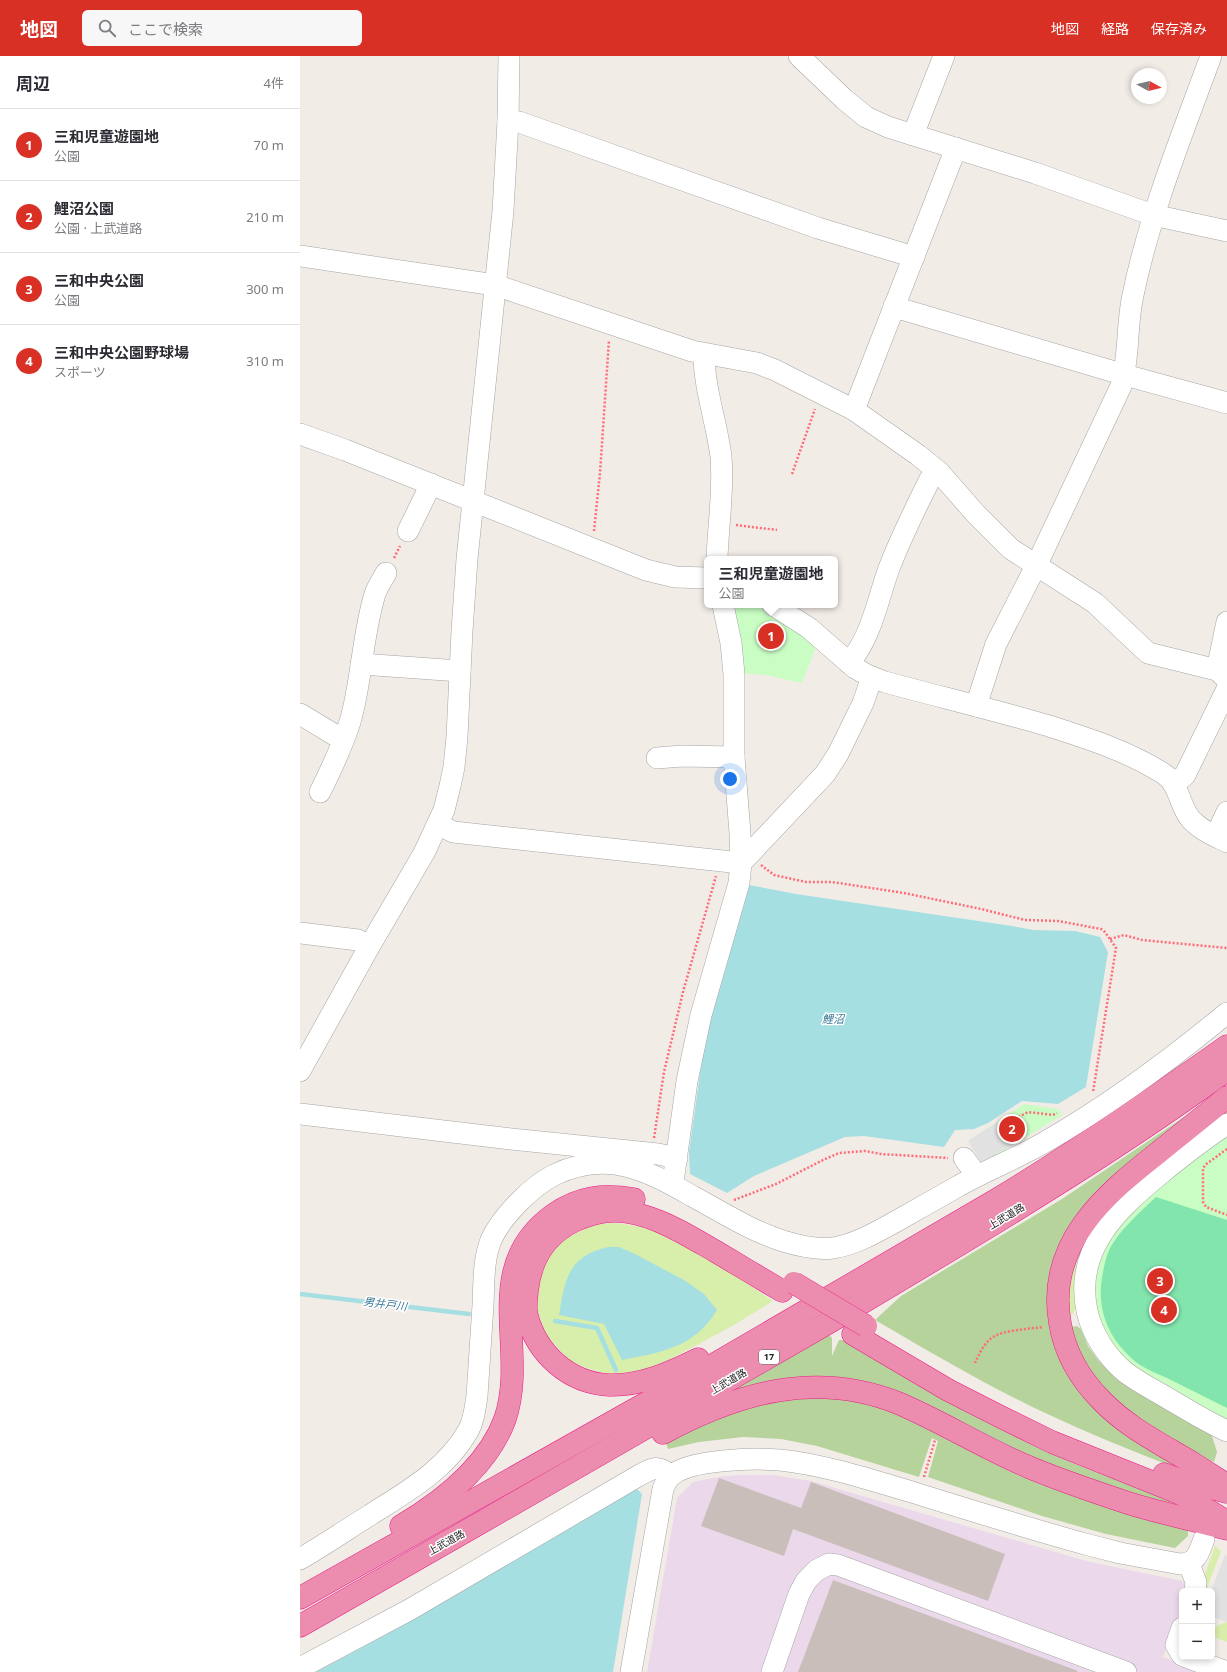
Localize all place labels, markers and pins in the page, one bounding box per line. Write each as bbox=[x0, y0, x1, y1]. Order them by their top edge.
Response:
pin: 1 bbox=[758, 621, 784, 651]
pin: 2 bbox=[999, 1114, 1025, 1144]
pin: 3 bbox=[1147, 1266, 1173, 1296]
pin: 4 bbox=[1151, 1295, 1177, 1325]

